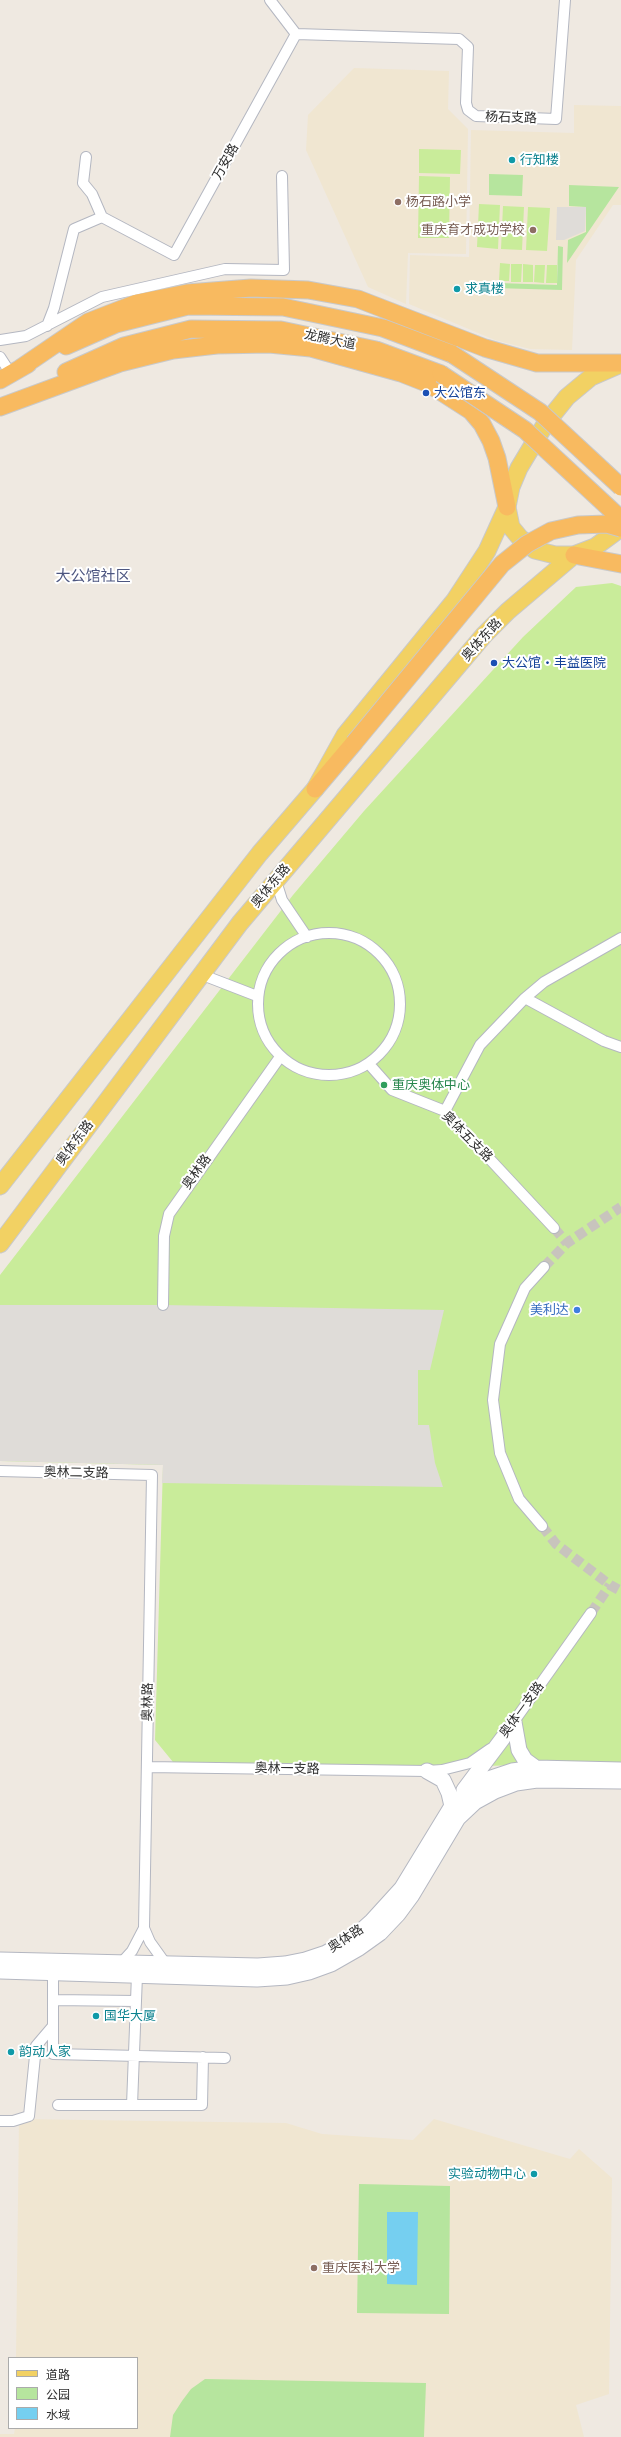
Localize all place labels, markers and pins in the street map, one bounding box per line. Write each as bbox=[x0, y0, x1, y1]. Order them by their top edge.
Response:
place label: 行知楼 bbox=[520, 152, 559, 168]
marker: 行知楼 bbox=[507, 155, 517, 165]
place label: 杨石路小学 bbox=[406, 194, 471, 210]
marker: 杨石路小学 bbox=[393, 197, 403, 207]
place label: 重庆育才成功学校 bbox=[421, 222, 525, 238]
marker: 重庆育才成功学校 bbox=[528, 225, 538, 235]
place label: 求真楼 bbox=[465, 281, 504, 297]
marker: 求真楼 bbox=[452, 284, 462, 294]
place label: 大公馆东 bbox=[434, 385, 486, 401]
marker: 大公馆东 bbox=[421, 388, 431, 398]
place label: 大公馆‧丰益医院 bbox=[502, 655, 606, 671]
marker: 大公馆‧丰益医院 bbox=[489, 658, 499, 668]
place label: 重庆奥体中心 bbox=[392, 1077, 470, 1093]
marker: 重庆奥体中心 bbox=[379, 1080, 389, 1090]
place label: 美利达 bbox=[530, 1302, 569, 1318]
marker: 美利达 bbox=[572, 1305, 582, 1315]
place label: 国华大厦 bbox=[104, 2008, 156, 2024]
marker: 国华大厦 bbox=[91, 2011, 101, 2021]
place label: 韵动人家 bbox=[19, 2044, 71, 2060]
marker: 韵动人家 bbox=[6, 2047, 16, 2057]
place label: 实验动物中心 bbox=[448, 2166, 526, 2182]
marker: 实验动物中心 bbox=[529, 2169, 539, 2179]
place label: 重庆医科大学 bbox=[322, 2260, 400, 2276]
marker: 重庆医科大学 bbox=[309, 2263, 319, 2273]

